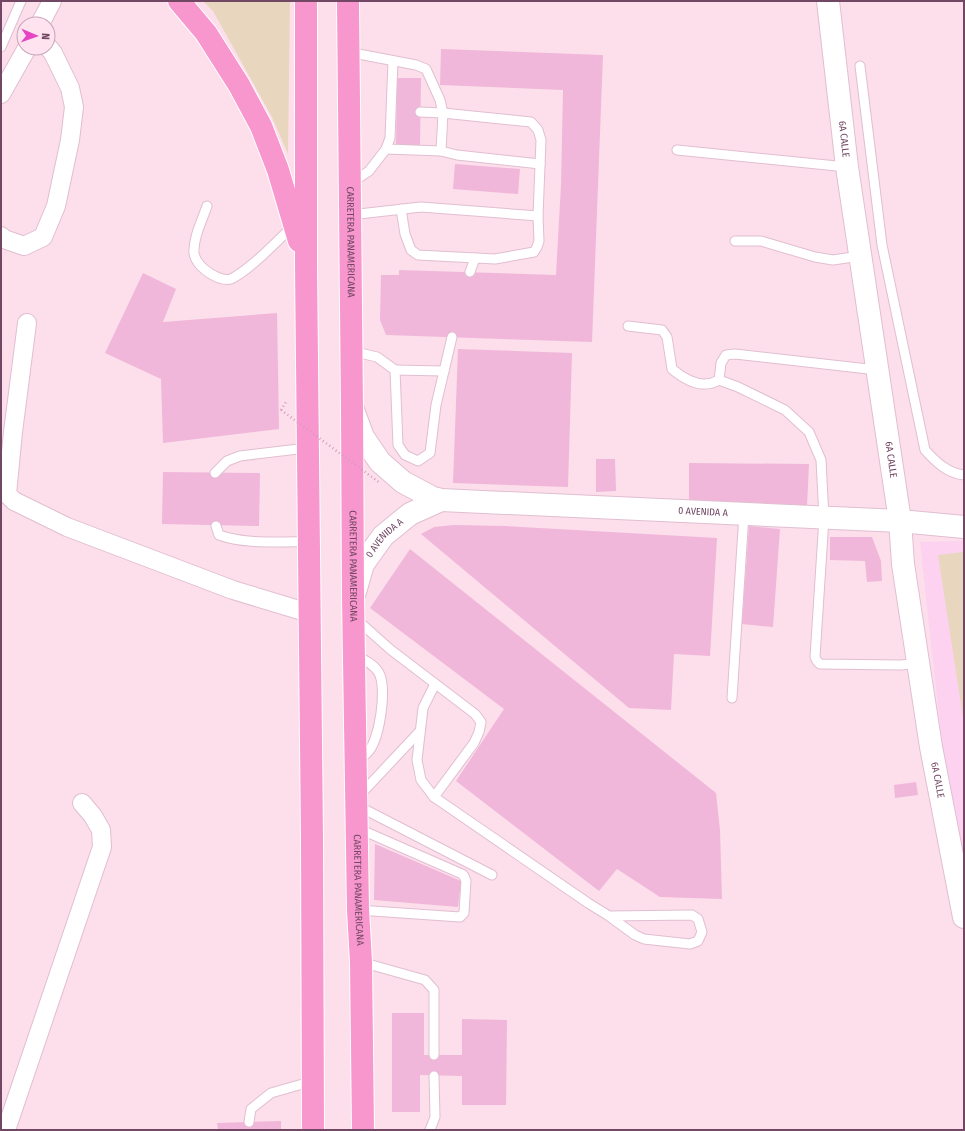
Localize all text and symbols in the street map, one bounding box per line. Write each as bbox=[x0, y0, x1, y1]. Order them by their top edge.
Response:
north arrow bbox=[16, 16, 56, 56]
text: N bbox=[39, 33, 52, 40]
street label: 6A CALLE bbox=[836, 120, 852, 158]
street label: CARRETERA PANAMERICANA bbox=[344, 186, 357, 298]
street label: 6A CALLE bbox=[882, 441, 899, 479]
street label: 0 AVENIDA A bbox=[678, 505, 729, 519]
street label: CARRETERA PANAMERICANA bbox=[347, 510, 359, 622]
street label: 0 AVENIDA A bbox=[363, 515, 406, 560]
street label: 6A CALLE bbox=[928, 761, 947, 799]
street label: CARRETERA PANAMERICANA bbox=[351, 834, 366, 947]

